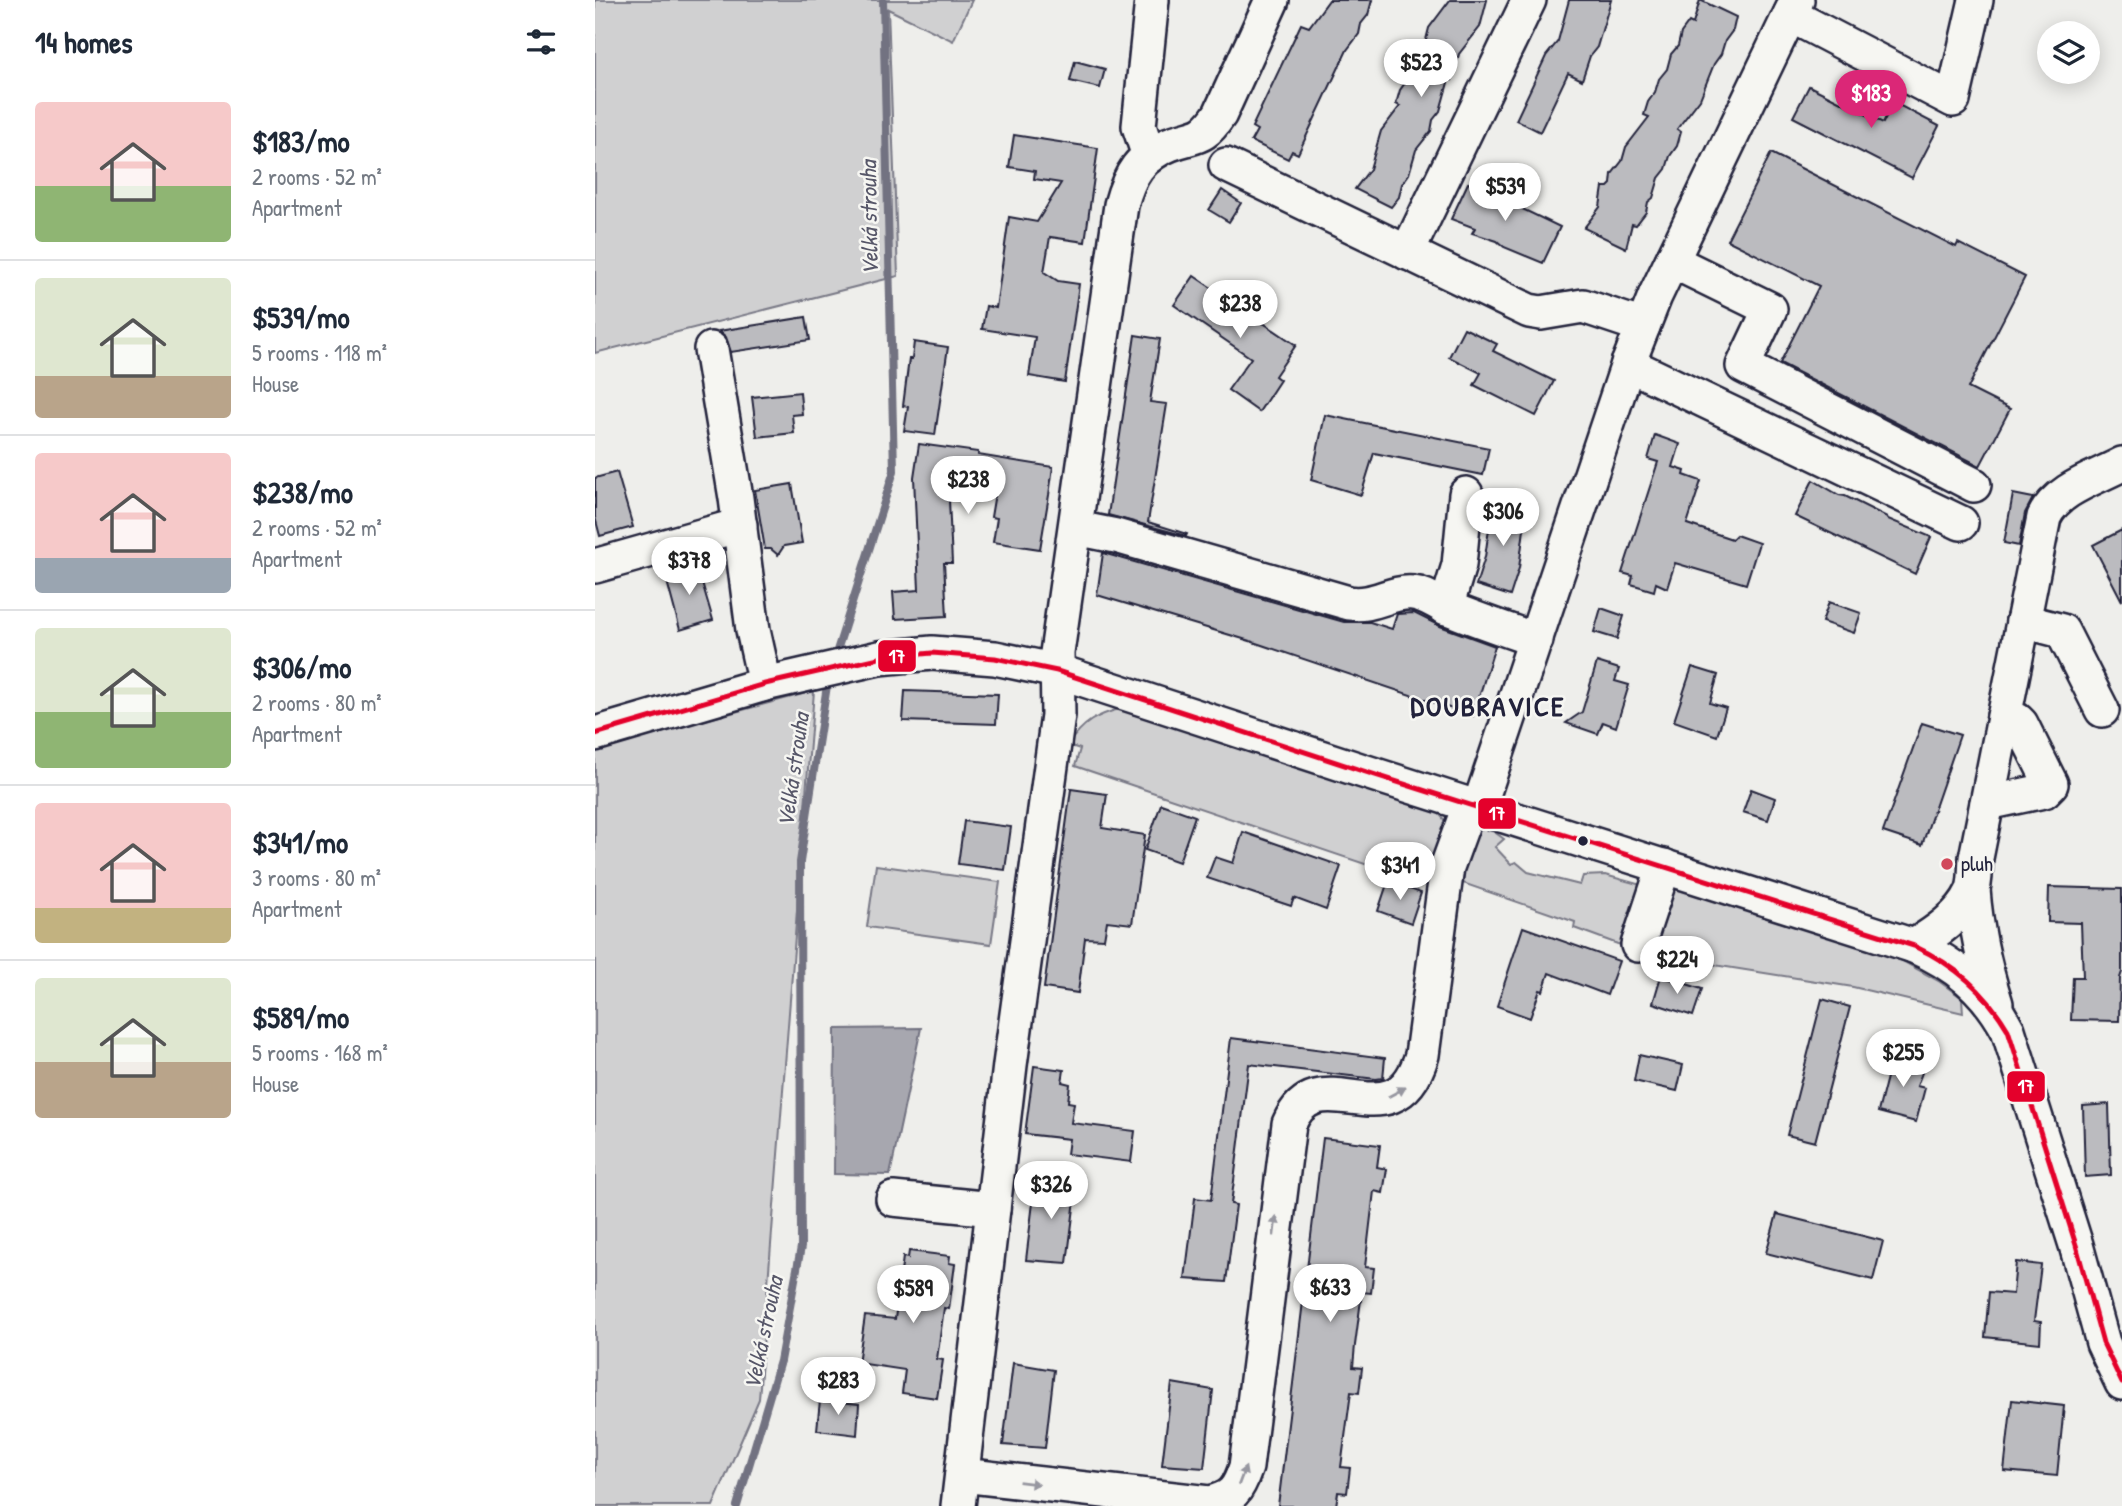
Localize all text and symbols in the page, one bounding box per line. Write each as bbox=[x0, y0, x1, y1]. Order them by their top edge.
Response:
map controls bbox=[2037, 21, 2100, 84]
button: layers bbox=[2037, 21, 2100, 84]
text: 14 homes bbox=[35, 22, 133, 62]
icon: filters bbox=[522, 23, 560, 61]
pin: $523 bbox=[1380, 40, 1462, 99]
text: $523 bbox=[1400, 46, 1442, 77]
pin: $183 bbox=[1830, 71, 1912, 130]
text: $183 bbox=[1851, 77, 1891, 108]
text: $183/mo bbox=[252, 121, 350, 161]
icon: home bbox=[91, 130, 175, 214]
water label: Velká strouha bbox=[852, 158, 885, 276]
text: 2 rooms · 52 m² bbox=[252, 161, 382, 192]
pin: $539 bbox=[1464, 164, 1546, 223]
text: $539 bbox=[1485, 170, 1525, 201]
text: Apartment bbox=[252, 192, 342, 223]
pin: $238 bbox=[1199, 280, 1281, 340]
text: $238 bbox=[1219, 287, 1261, 318]
text: $539/mo bbox=[252, 297, 350, 337]
icon: home bbox=[91, 306, 175, 390]
text: 5 rooms · 118 m² bbox=[252, 337, 387, 368]
text: House bbox=[252, 368, 299, 399]
pin: $238 bbox=[927, 456, 1009, 516]
text: $238 bbox=[947, 463, 989, 494]
text: $238/mo bbox=[252, 472, 353, 512]
icon: home bbox=[91, 481, 175, 565]
pin: $306 bbox=[1462, 489, 1544, 548]
text: $306 bbox=[1482, 495, 1524, 526]
text: 2 rooms · 52 m² bbox=[252, 512, 382, 543]
pin: $378 bbox=[648, 538, 730, 597]
text: Apartment bbox=[252, 543, 342, 574]
text: $378 bbox=[667, 544, 711, 575]
line badge: 17 bbox=[877, 639, 917, 673]
text: 17 bbox=[889, 643, 905, 669]
text: $306/mo bbox=[252, 647, 351, 687]
icon: home bbox=[91, 656, 175, 740]
text: 2 rooms · 80 m² bbox=[252, 687, 382, 718]
district label: DOUBRAVICE bbox=[1411, 687, 1565, 725]
water label: Velká strouha bbox=[769, 709, 816, 829]
text: Apartment bbox=[252, 718, 342, 749]
line badge: 17 bbox=[1477, 797, 1517, 830]
text: 17 bbox=[1489, 800, 1505, 826]
text: $341/mo bbox=[252, 822, 348, 862]
icon: home bbox=[91, 831, 175, 915]
unlabelled marker bbox=[1576, 834, 1590, 848]
pin: $341 bbox=[1359, 842, 1441, 902]
text: $341 bbox=[1381, 849, 1419, 880]
place label: pluh bbox=[1961, 849, 1993, 878]
marker: pluh bbox=[1939, 856, 1955, 872]
text: 3 rooms · 80 m² bbox=[252, 862, 381, 893]
text: Apartment bbox=[252, 893, 342, 924]
pin: $224 bbox=[1636, 936, 1718, 996]
text: $224 bbox=[1656, 943, 1698, 974]
text: $589/mo bbox=[252, 997, 349, 1037]
icon: home bbox=[91, 1006, 175, 1090]
pin: $255 bbox=[1862, 1030, 1944, 1089]
text: $255 bbox=[1882, 1036, 1924, 1067]
text: 5 rooms · 168 m² bbox=[252, 1037, 388, 1068]
text: House bbox=[252, 1068, 299, 1099]
line badge: 17 bbox=[2006, 1070, 2046, 1103]
text: 17 bbox=[2018, 1073, 2034, 1099]
one-way arrow bbox=[1388, 1086, 1407, 1098]
pin: $326 bbox=[1010, 1162, 1092, 1221]
text: $326 bbox=[1030, 1168, 1072, 1199]
one-way arrow bbox=[1270, 1215, 1281, 1237]
pin: $633 bbox=[1289, 1264, 1371, 1324]
pin: $589 bbox=[872, 1266, 954, 1325]
text: $633 bbox=[1309, 1271, 1351, 1302]
water label: Velká strouha bbox=[735, 1272, 790, 1392]
text: $589 bbox=[893, 1272, 933, 1303]
pin: $283 bbox=[797, 1358, 879, 1417]
text: $283 bbox=[817, 1364, 859, 1395]
one-way arrow bbox=[1237, 1465, 1248, 1486]
one-way arrow bbox=[1019, 1478, 1041, 1489]

